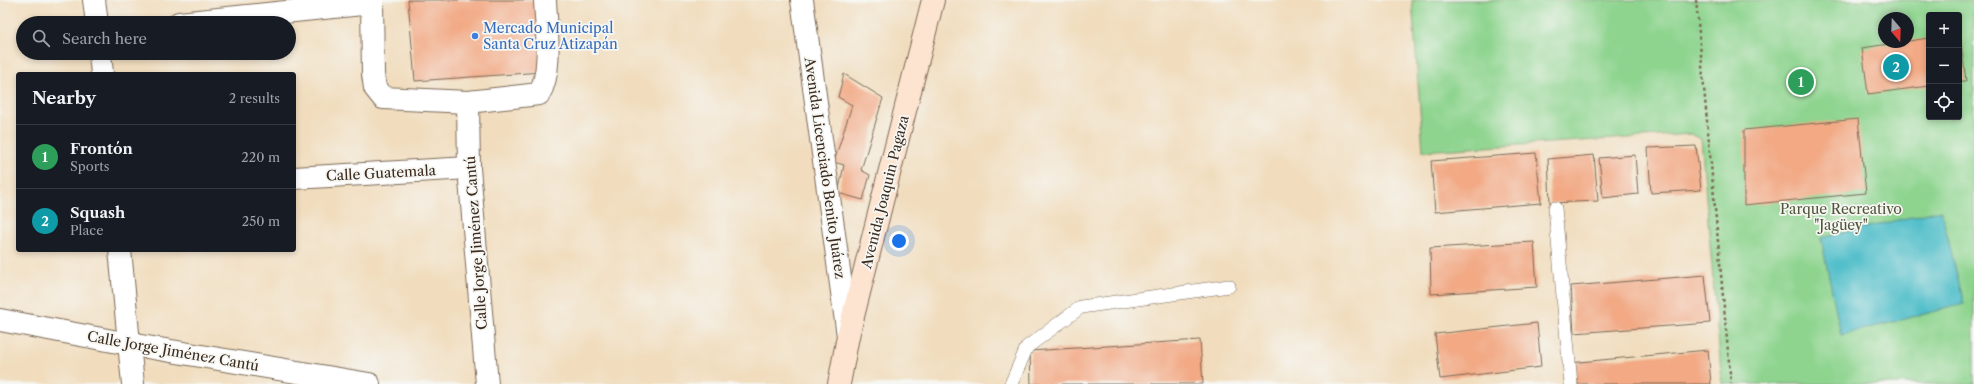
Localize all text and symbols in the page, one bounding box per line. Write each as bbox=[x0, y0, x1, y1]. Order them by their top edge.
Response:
north arrow bbox=[1878, 12, 1914, 48]
map controls bbox=[1926, 12, 1962, 120]
button: + bbox=[1926, 12, 1962, 48]
search box bbox=[16, 16, 296, 60]
place label: Mercado Municipal Santa Cruz Atizapán bbox=[483, 19, 618, 53]
icon: search bbox=[30, 27, 52, 49]
text: Search here bbox=[62, 29, 147, 48]
marker: Mercado Municipal Santa Cruz Atizapán bbox=[470, 31, 480, 41]
button: − bbox=[1926, 48, 1962, 84]
pin: 2 bbox=[1883, 52, 1909, 82]
street label: Avenida Licenciado Benito Juárez bbox=[800, 55, 849, 280]
pin: 1 bbox=[1788, 67, 1814, 97]
button: locate bbox=[1926, 84, 1962, 120]
text: Nearby bbox=[32, 88, 96, 108]
text: 2 results bbox=[229, 90, 280, 106]
street label: Avenida Joaquin Pagaza bbox=[857, 113, 913, 271]
text: Frontón bbox=[70, 139, 133, 158]
text: 1 bbox=[42, 149, 48, 165]
text: 220 m bbox=[241, 149, 280, 165]
street label: Calle Jorge Jiménez Cantú bbox=[461, 155, 491, 330]
text: Sports bbox=[70, 158, 109, 174]
street label: Calle Guatemala bbox=[326, 161, 437, 185]
park label: Parque Recreativo "Jagüey" bbox=[1780, 200, 1902, 234]
text: Squash bbox=[70, 203, 125, 222]
text: 2 bbox=[41, 213, 49, 229]
text: 250 m bbox=[242, 213, 280, 229]
text: Place bbox=[70, 222, 103, 238]
your location bbox=[889, 231, 909, 251]
street label: Calle Jorge Jiménez Cantú bbox=[86, 327, 261, 375]

